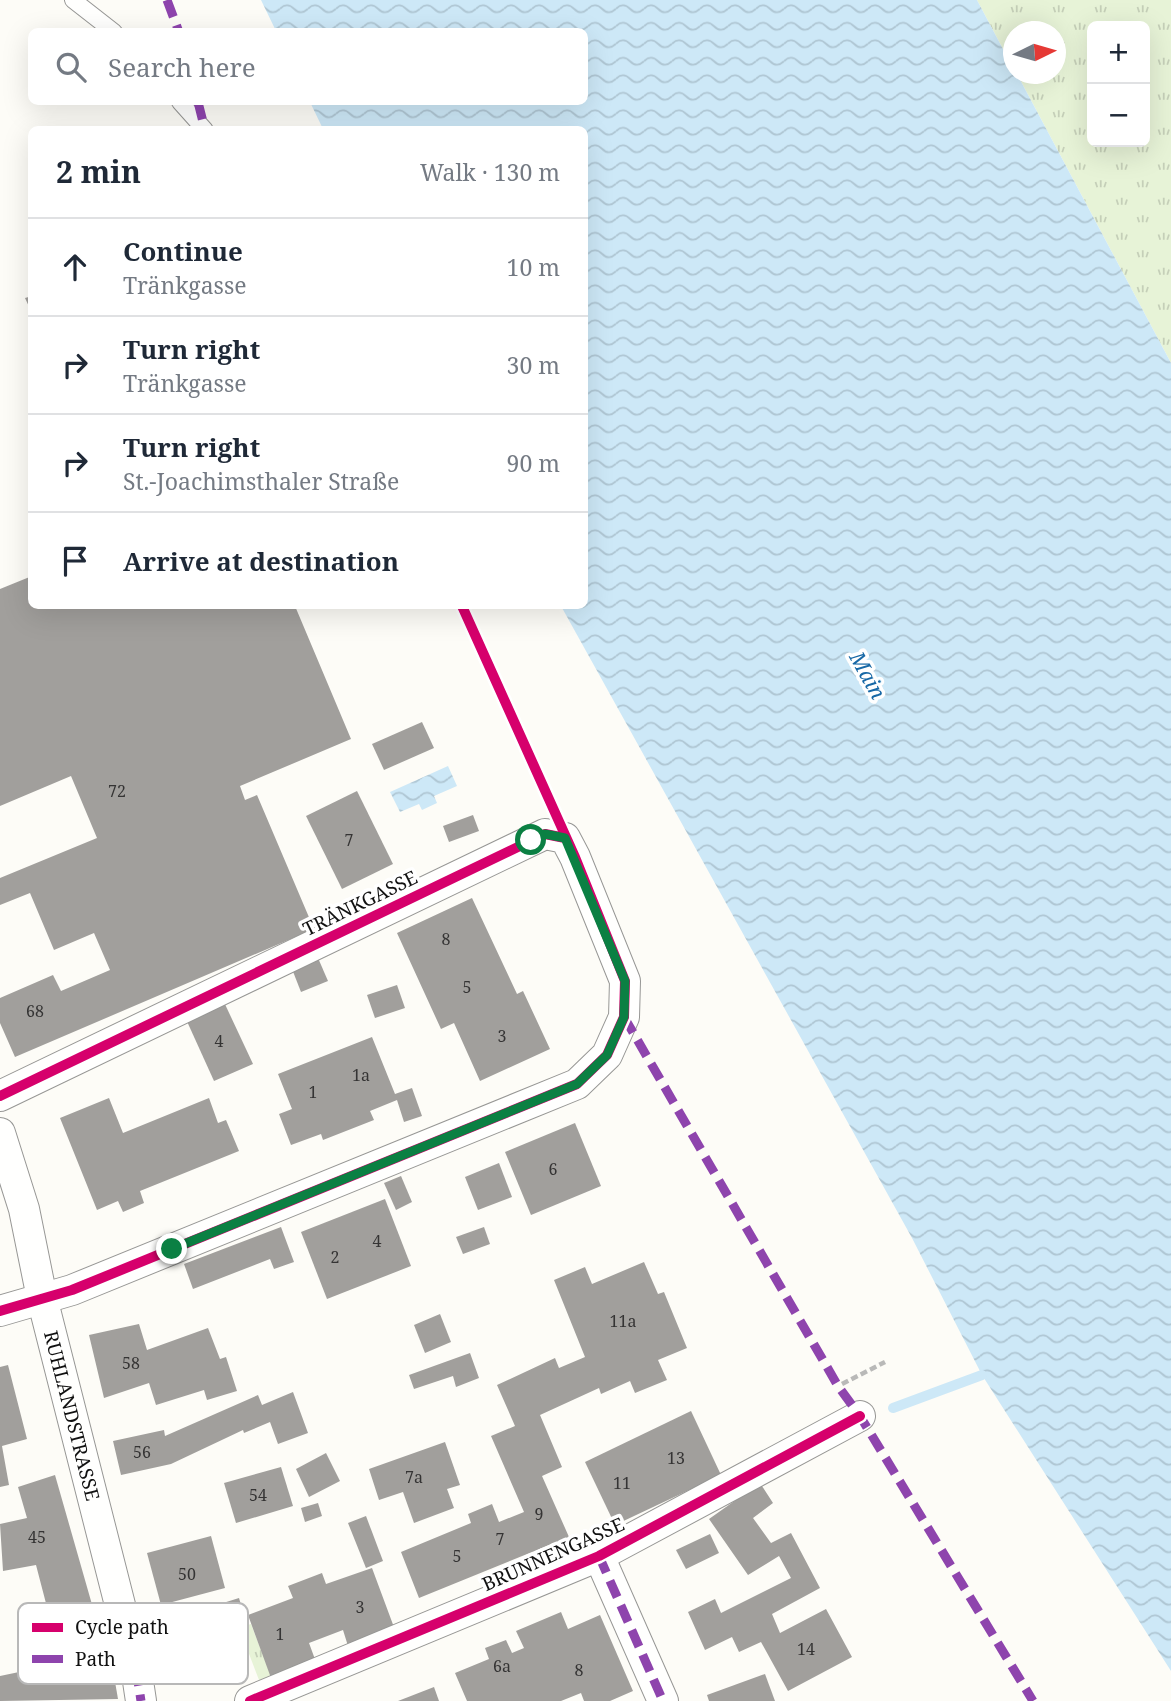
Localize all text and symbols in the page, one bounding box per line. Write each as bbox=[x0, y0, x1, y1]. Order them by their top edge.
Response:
north arrow bbox=[1003, 21, 1066, 84]
map controls bbox=[1087, 21, 1150, 147]
button: + bbox=[1087, 21, 1150, 84]
search box bbox=[28, 28, 588, 105]
icon: search bbox=[52, 48, 90, 86]
text: Search here bbox=[108, 49, 256, 85]
button: − bbox=[1087, 84, 1150, 147]
text: 2 min bbox=[56, 151, 141, 192]
text: Walk · 130 m bbox=[420, 156, 560, 188]
text: Continue bbox=[123, 233, 243, 269]
icon: ahead bbox=[56, 248, 94, 286]
text: 10 m bbox=[507, 251, 560, 283]
text: Tränkgasse bbox=[123, 269, 247, 301]
text: Turn right bbox=[123, 331, 260, 367]
icon: right bbox=[56, 346, 94, 384]
text: 30 m bbox=[507, 349, 560, 381]
text: Tränkgasse bbox=[123, 367, 247, 399]
text: Turn right bbox=[123, 429, 260, 465]
icon: right bbox=[56, 444, 94, 482]
text: 90 m bbox=[507, 447, 560, 479]
text: St.-Joachimsthaler Straße bbox=[123, 465, 399, 497]
icon: arrive bbox=[56, 542, 94, 580]
text: Arrive at destination bbox=[123, 543, 399, 579]
water label: Main bbox=[843, 645, 893, 704]
house number: 72 bbox=[108, 780, 126, 802]
route start bbox=[515, 824, 546, 855]
house number: 7 bbox=[345, 829, 354, 851]
street label: TRÄNKGASSE bbox=[298, 864, 422, 942]
house number: 8 bbox=[442, 928, 451, 950]
house number: 5 bbox=[463, 976, 471, 998]
house number: 68 bbox=[26, 1000, 44, 1022]
house number: 3 bbox=[498, 1025, 507, 1047]
house number: 4 bbox=[215, 1030, 224, 1052]
house number: 1a bbox=[352, 1064, 370, 1086]
house number: 1 bbox=[309, 1081, 317, 1103]
house number: 6 bbox=[549, 1158, 558, 1180]
house number: 4 bbox=[373, 1230, 382, 1252]
route end bbox=[156, 1233, 187, 1264]
house number: 2 bbox=[331, 1246, 339, 1268]
house number: 11a bbox=[610, 1310, 636, 1332]
street label: RUHLANDSTRASSE bbox=[38, 1328, 106, 1504]
house number: 58 bbox=[122, 1352, 140, 1374]
house number: 56 bbox=[133, 1441, 151, 1463]
house number: 13 bbox=[667, 1447, 685, 1469]
house number: 7a bbox=[405, 1466, 423, 1488]
house number: 11 bbox=[613, 1472, 631, 1494]
house number: 54 bbox=[249, 1484, 267, 1506]
house number: 9 bbox=[535, 1503, 543, 1525]
street label: BRUNNENGASSE bbox=[478, 1511, 628, 1597]
house number: 45 bbox=[28, 1526, 46, 1548]
house number: 7 bbox=[496, 1528, 505, 1550]
house number: 5 bbox=[453, 1545, 461, 1567]
house number: 50 bbox=[178, 1563, 196, 1585]
house number: 3 bbox=[356, 1596, 365, 1618]
legend bbox=[18, 1603, 248, 1684]
text: Cycle path bbox=[75, 1614, 169, 1640]
house number: 1 bbox=[276, 1623, 284, 1645]
house number: 14 bbox=[797, 1638, 815, 1660]
text: Path bbox=[75, 1646, 116, 1672]
house number: 6a bbox=[493, 1655, 511, 1677]
house number: 8 bbox=[575, 1659, 584, 1681]

